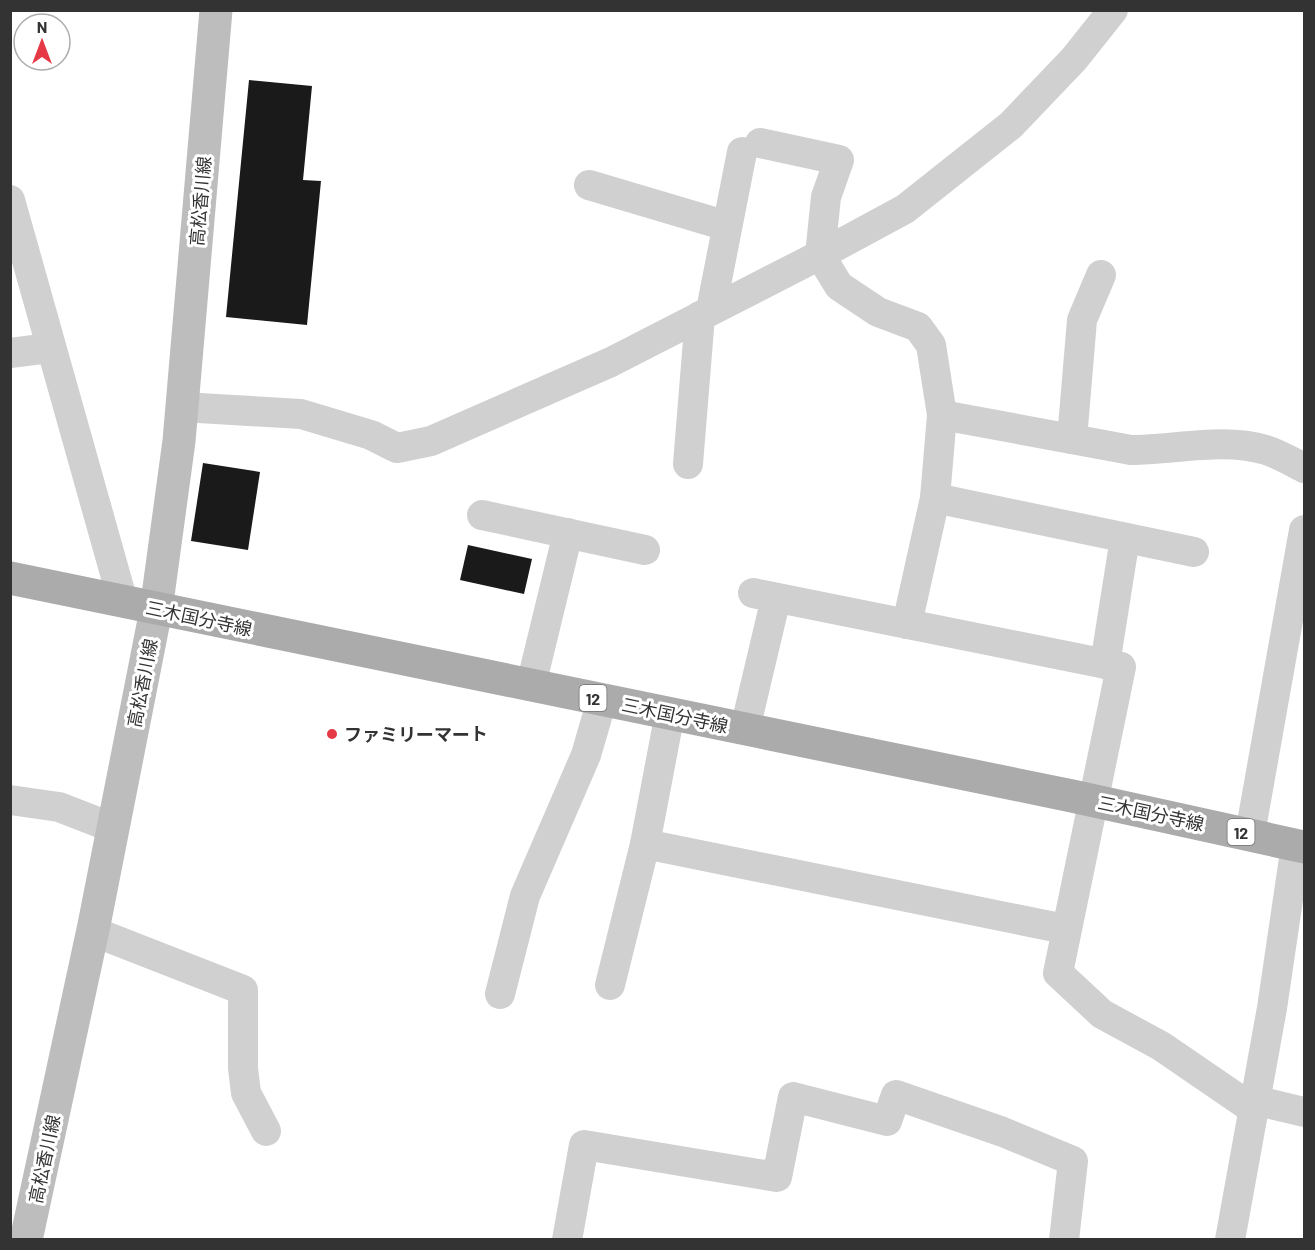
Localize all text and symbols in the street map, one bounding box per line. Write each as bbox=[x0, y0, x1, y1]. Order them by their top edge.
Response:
north arrow bbox=[12, 12, 72, 72]
text: N bbox=[37, 17, 47, 36]
street label: 高松香川線 bbox=[185, 155, 215, 247]
street label: 三木国分寺線 bbox=[144, 596, 254, 640]
street label: 高松香川線 bbox=[123, 637, 161, 729]
road number: 12 bbox=[580, 685, 606, 711]
street label: 三木国分寺線 bbox=[620, 693, 730, 737]
place label: ファミリーマート bbox=[344, 723, 488, 745]
marker: ファミリーマート bbox=[325, 727, 339, 741]
street label: 三木国分寺線 bbox=[1096, 791, 1206, 835]
road number: 12 bbox=[1228, 819, 1254, 845]
street label: 高松香川線 bbox=[24, 1113, 64, 1205]

